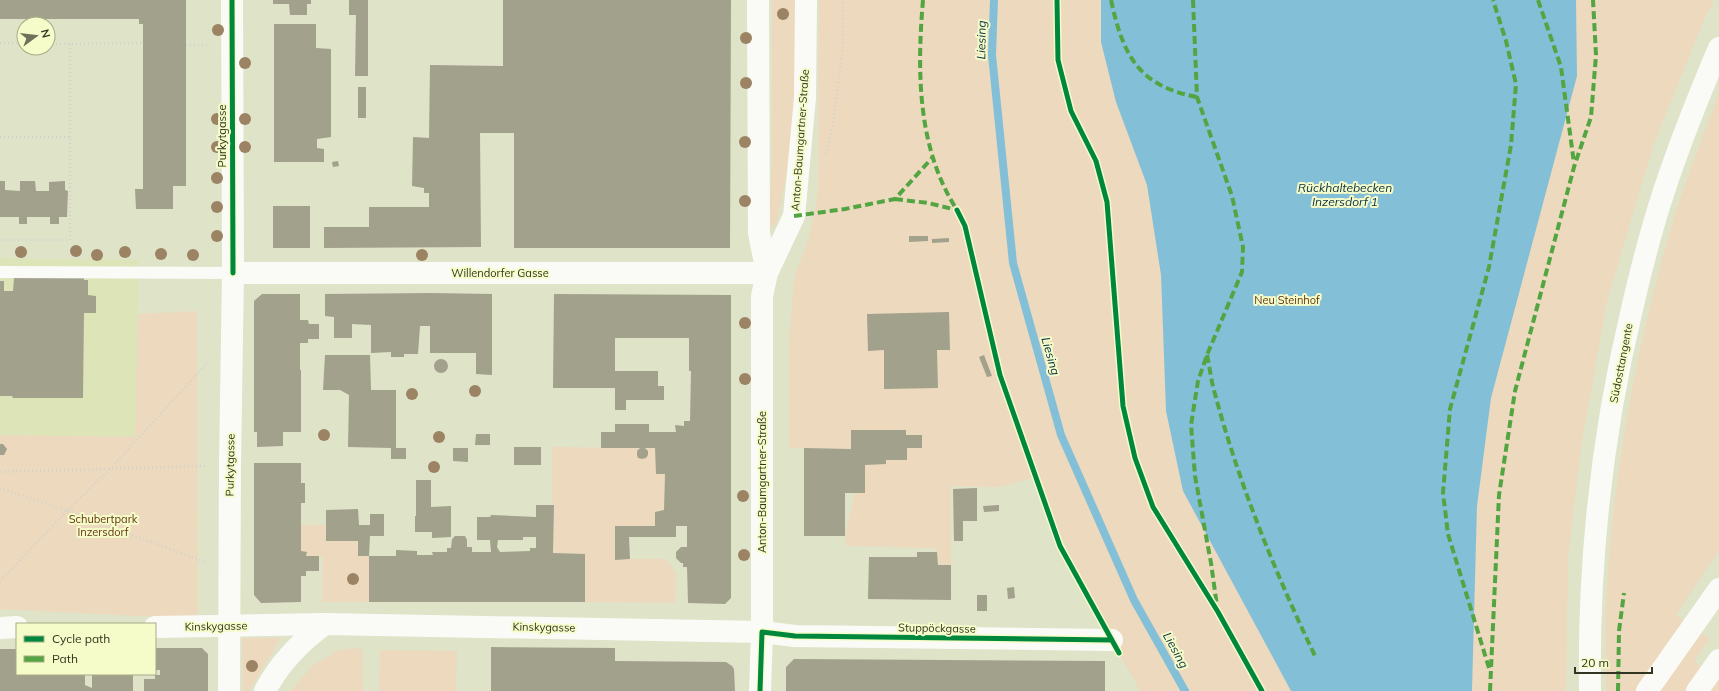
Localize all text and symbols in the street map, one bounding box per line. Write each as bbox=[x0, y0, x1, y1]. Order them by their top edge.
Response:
north arrow bbox=[16, 16, 56, 56]
water label: Liesing bbox=[973, 20, 989, 60]
text: N bbox=[38, 28, 53, 39]
street label: Anton-Baumgartner-Straße bbox=[788, 69, 812, 211]
street label: Purkytgasse bbox=[215, 105, 229, 167]
water label: Rückhaltebecken Inzersdorf 1 bbox=[1298, 180, 1392, 209]
street label: Willendorfer Gasse bbox=[451, 266, 549, 280]
park label: Neu Steinhof bbox=[1254, 293, 1320, 307]
street label: Südosttangente bbox=[1606, 322, 1636, 404]
water label: Liesing bbox=[1038, 335, 1064, 377]
street label: Anton-Baumgartner-Straße bbox=[755, 411, 769, 553]
street label: Purkytgasse bbox=[222, 433, 238, 497]
park label: Schubertpark Inzersdorf bbox=[69, 512, 138, 539]
street label: Kinskygasse bbox=[184, 618, 248, 634]
street label: Kinskygasse bbox=[512, 619, 576, 635]
street label: Stuppöckgasse bbox=[898, 620, 976, 636]
legend bbox=[16, 623, 156, 675]
water label: Liesing bbox=[1160, 629, 1192, 671]
text: Cycle path bbox=[52, 631, 110, 646]
scale bar bbox=[1575, 649, 1652, 675]
text: Path bbox=[52, 651, 78, 666]
text: 20 m bbox=[1581, 655, 1609, 670]

